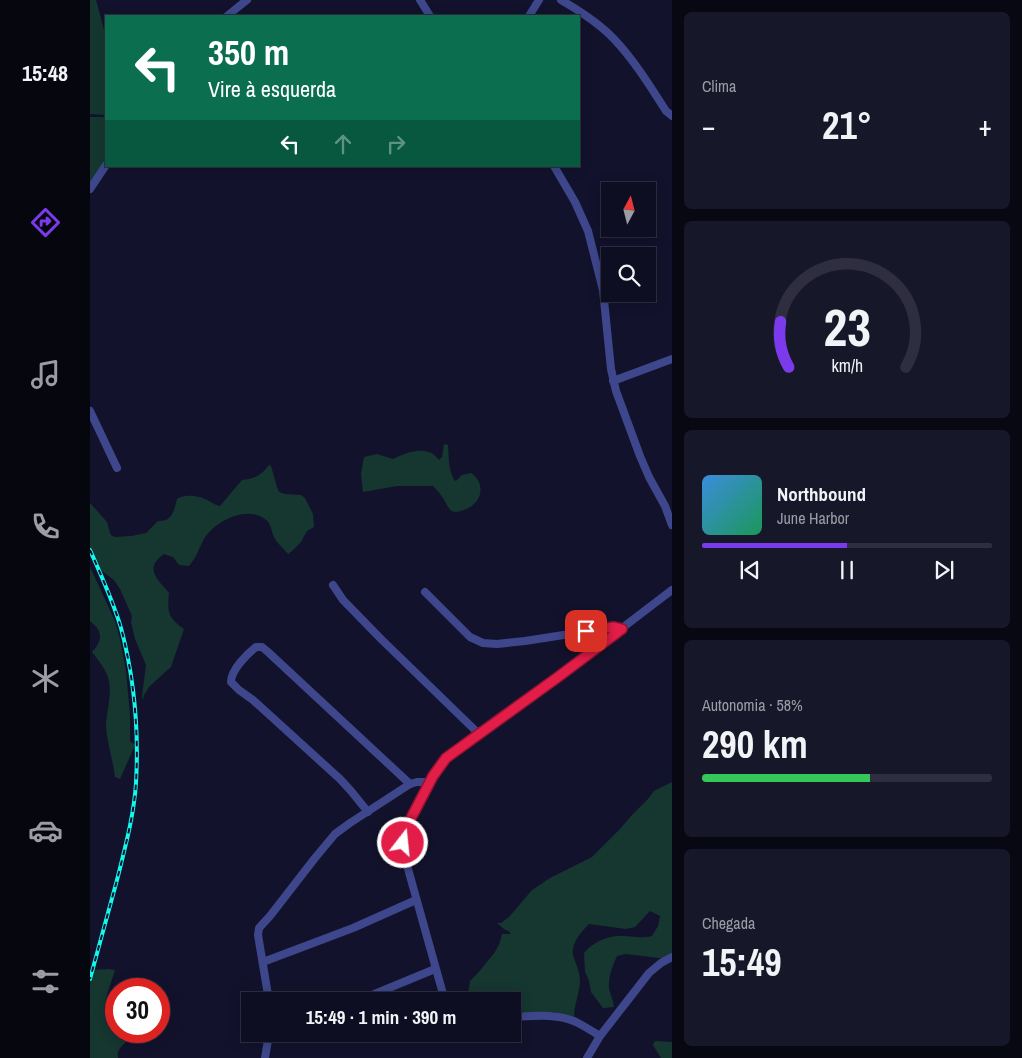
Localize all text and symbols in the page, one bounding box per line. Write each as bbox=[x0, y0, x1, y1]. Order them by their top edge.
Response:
text: 350 m bbox=[208, 29, 289, 76]
icon: left bbox=[125, 35, 190, 100]
text: 15:48 bbox=[22, 58, 68, 88]
text: Vire à esquerda bbox=[208, 74, 336, 104]
text: Clima bbox=[702, 75, 736, 97]
text: 21° bbox=[822, 100, 872, 151]
text: − bbox=[702, 107, 715, 145]
text: + bbox=[979, 107, 992, 145]
icon: left bbox=[276, 130, 304, 158]
icon: ahead bbox=[329, 130, 357, 158]
icon: right bbox=[382, 130, 410, 158]
north arrow bbox=[601, 182, 656, 238]
map controls bbox=[601, 182, 656, 302]
icon: directions bbox=[28, 205, 63, 240]
button: search bbox=[601, 247, 656, 302]
text: 23 bbox=[823, 292, 871, 362]
text: km/h bbox=[831, 354, 863, 378]
icon: music bbox=[28, 357, 63, 392]
text: Northbound bbox=[777, 481, 866, 507]
text: June Harbor bbox=[777, 507, 849, 529]
icon: phone bbox=[28, 509, 63, 544]
icon: previous bbox=[736, 556, 764, 584]
icon: pause bbox=[833, 556, 861, 584]
icon: next bbox=[930, 556, 958, 584]
pin bbox=[565, 610, 607, 652]
icon: arrive bbox=[572, 617, 600, 645]
icon: climate bbox=[28, 661, 63, 696]
text: Autonomia · 58% bbox=[702, 694, 803, 716]
text: 290 km bbox=[702, 719, 808, 770]
icon: car bbox=[28, 813, 63, 848]
position arrow bbox=[376, 816, 428, 868]
text: Chegada bbox=[702, 912, 755, 934]
text: 15:49 bbox=[702, 937, 782, 988]
icon: filters bbox=[28, 964, 63, 999]
speed limit sign: 30 bbox=[105, 978, 170, 1043]
text: 15:49 · 1 min · 390 m bbox=[306, 1004, 456, 1030]

